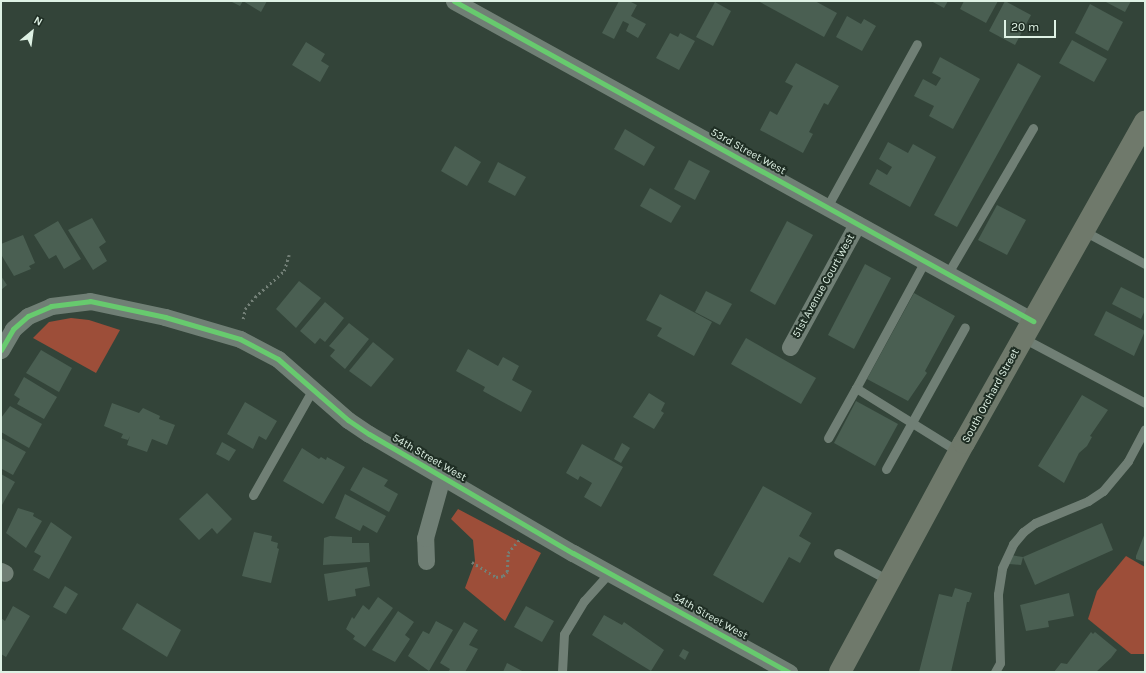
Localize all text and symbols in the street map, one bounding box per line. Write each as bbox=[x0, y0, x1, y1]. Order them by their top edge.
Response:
north arrow bbox=[12, 12, 52, 52]
scale bar bbox=[1006, 12, 1058, 38]
text: N bbox=[31, 13, 45, 29]
text: 20 m bbox=[1011, 20, 1039, 34]
street label: 53rd Street West bbox=[708, 126, 788, 178]
street label: 51st Avenue Court West bbox=[790, 232, 858, 340]
street label: South Orchard Street bbox=[960, 347, 1022, 445]
street label: 54th Street West bbox=[390, 431, 468, 485]
street label: 54th Street West bbox=[670, 591, 750, 643]

